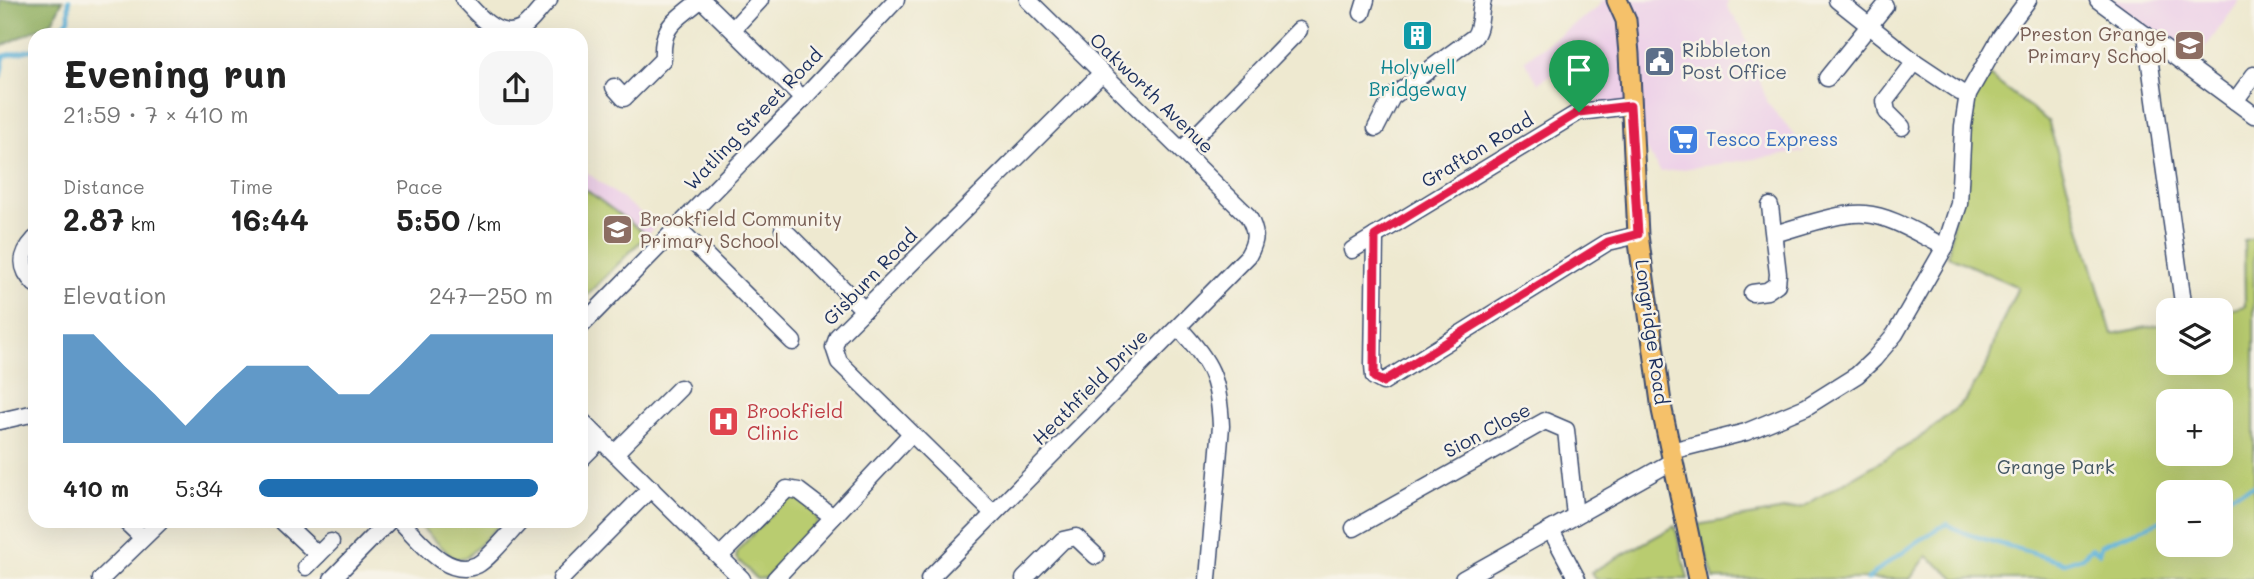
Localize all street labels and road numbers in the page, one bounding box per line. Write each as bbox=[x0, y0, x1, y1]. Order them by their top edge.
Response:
street label: Oakworth Avenue bbox=[1085, 27, 1220, 158]
street label: Watling Street Road bbox=[678, 42, 827, 195]
street label: Grafton Road bbox=[1416, 106, 1537, 193]
street label: Gisburn Road bbox=[817, 223, 922, 330]
street label: Longridge Road bbox=[1630, 258, 1675, 406]
street label: Heathfield Drive bbox=[1026, 323, 1153, 450]
street label: Sion Close bbox=[1439, 396, 1535, 463]

